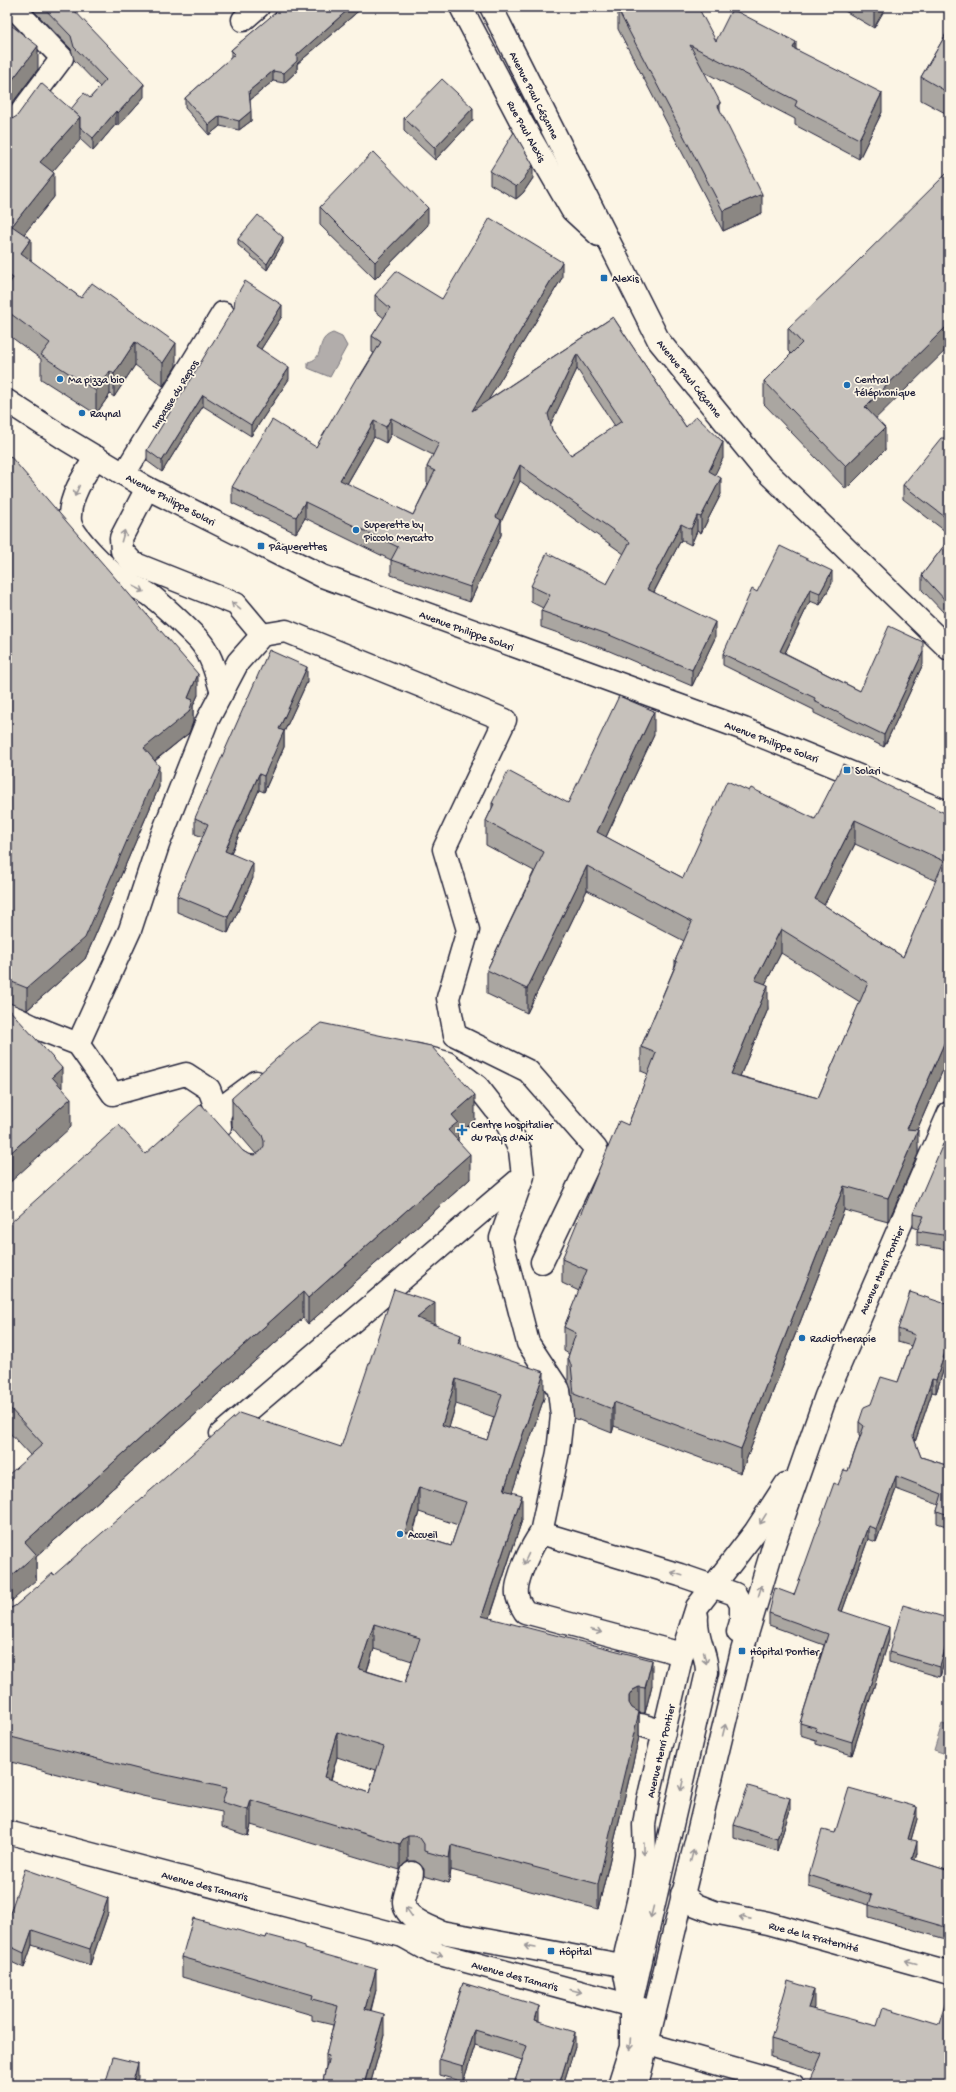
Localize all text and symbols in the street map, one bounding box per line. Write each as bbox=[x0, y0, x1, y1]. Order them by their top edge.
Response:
street label: Avenue Paul Cézanne bbox=[506, 50, 561, 142]
street label: Rue Paul Alexis bbox=[503, 99, 548, 166]
marker: Alexis bbox=[599, 273, 609, 283]
place label: Alexis bbox=[612, 274, 640, 286]
street label: Avenue Paul Cézanne bbox=[653, 338, 724, 421]
street label: Impasse du Repos bbox=[150, 358, 202, 432]
marker: Ma pizza bio bbox=[55, 374, 65, 384]
place label: Ma pizza bio bbox=[68, 375, 125, 387]
place label: Central téléphonique bbox=[854, 375, 916, 400]
marker: Central téléphonique bbox=[842, 380, 852, 390]
marker: Raynal bbox=[77, 408, 87, 418]
place label: Raynal bbox=[90, 409, 122, 421]
street label: Avenue Philippe Solari bbox=[123, 472, 217, 529]
one-way arrow bbox=[73, 485, 80, 497]
place label: Superette by Piccolo Mercato bbox=[363, 520, 434, 545]
marker: Superette by Piccolo Mercato bbox=[351, 525, 361, 535]
one-way arrow bbox=[120, 530, 128, 543]
marker: Pâquerettes bbox=[256, 541, 266, 551]
place label: Pâquerettes bbox=[268, 542, 328, 554]
one-way arrow bbox=[133, 586, 145, 593]
one-way arrow bbox=[231, 602, 242, 611]
street label: Avenue Philippe Solari bbox=[417, 609, 515, 655]
street label: Avenue Philippe Solari bbox=[723, 719, 820, 766]
marker: Solari bbox=[842, 765, 852, 775]
place label: Solari bbox=[855, 766, 881, 778]
place label: Centre hospitalier du Pays d'Aix bbox=[471, 1120, 554, 1145]
marker: Centre hospitalier du Pays d'Aix bbox=[456, 1124, 468, 1136]
street label: Avenue Henri Pontier bbox=[858, 1224, 908, 1317]
marker: Radiotherapie bbox=[797, 1333, 807, 1343]
place label: Radiotherapie bbox=[810, 1334, 876, 1346]
one-way arrow bbox=[759, 1513, 767, 1525]
marker: Accueil bbox=[395, 1529, 405, 1539]
place label: Accueil bbox=[408, 1530, 438, 1542]
one-way arrow bbox=[522, 1553, 529, 1565]
one-way arrow bbox=[670, 1570, 683, 1577]
one-way arrow bbox=[757, 1584, 764, 1597]
one-way arrow bbox=[589, 1628, 602, 1635]
marker: Hôpital Pontier bbox=[737, 1646, 747, 1656]
place label: Hôpital Pontier bbox=[750, 1647, 820, 1659]
one-way arrow bbox=[702, 1652, 710, 1665]
street label: Avenue Henri Pontier bbox=[645, 1703, 679, 1799]
one-way arrow bbox=[720, 1724, 728, 1737]
one-way arrow bbox=[677, 1778, 685, 1791]
one-way arrow bbox=[640, 1842, 648, 1855]
one-way arrow bbox=[689, 1850, 696, 1863]
street label: Avenue des Tamaris bbox=[160, 1870, 250, 1904]
one-way arrow bbox=[647, 1905, 655, 1918]
one-way arrow bbox=[405, 1906, 413, 1917]
one-way arrow bbox=[739, 1914, 752, 1922]
street label: Rue de la Fraternité bbox=[767, 1920, 860, 1956]
one-way arrow bbox=[524, 1943, 537, 1951]
marker: Hôpital bbox=[546, 1946, 556, 1956]
place label: Hôpital bbox=[559, 1947, 592, 1959]
one-way arrow bbox=[430, 1951, 443, 1958]
one-way arrow bbox=[905, 1958, 918, 1965]
street label: Avenue des Tamaris bbox=[470, 1960, 560, 1994]
one-way arrow bbox=[569, 1988, 582, 1995]
one-way arrow bbox=[627, 2037, 634, 2050]

